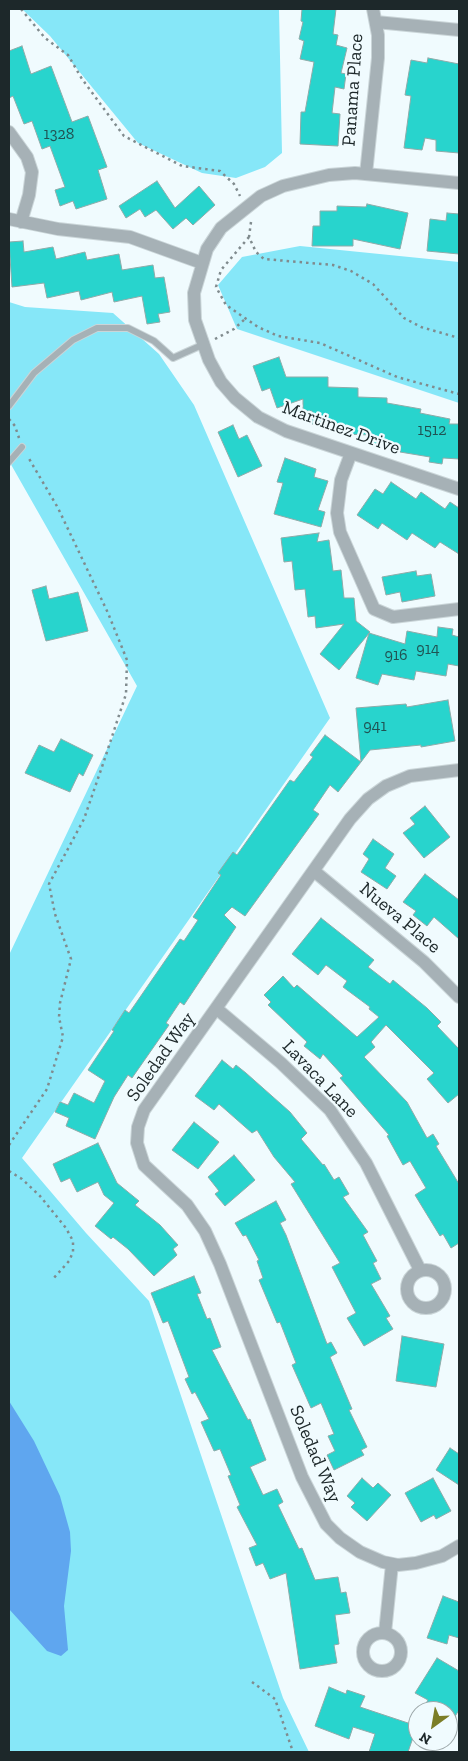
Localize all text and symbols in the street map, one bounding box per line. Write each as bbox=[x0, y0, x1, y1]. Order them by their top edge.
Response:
street label: Panama Place bbox=[338, 33, 368, 147]
house number: 1328 bbox=[44, 124, 74, 144]
street label: Martinez Drive bbox=[279, 396, 403, 460]
house number: 1512 bbox=[418, 420, 446, 440]
house number: 914 bbox=[416, 639, 440, 659]
house number: 916 bbox=[384, 645, 408, 665]
house number: 941 bbox=[363, 716, 387, 736]
street label: Nueva Place bbox=[355, 877, 445, 959]
street label: Soledad Way bbox=[122, 1008, 200, 1106]
street label: Lavaca Lane bbox=[277, 1035, 363, 1123]
street label: Soledad Way bbox=[284, 1402, 346, 1506]
north arrow bbox=[408, 1701, 458, 1751]
text: N bbox=[416, 1728, 434, 1748]

